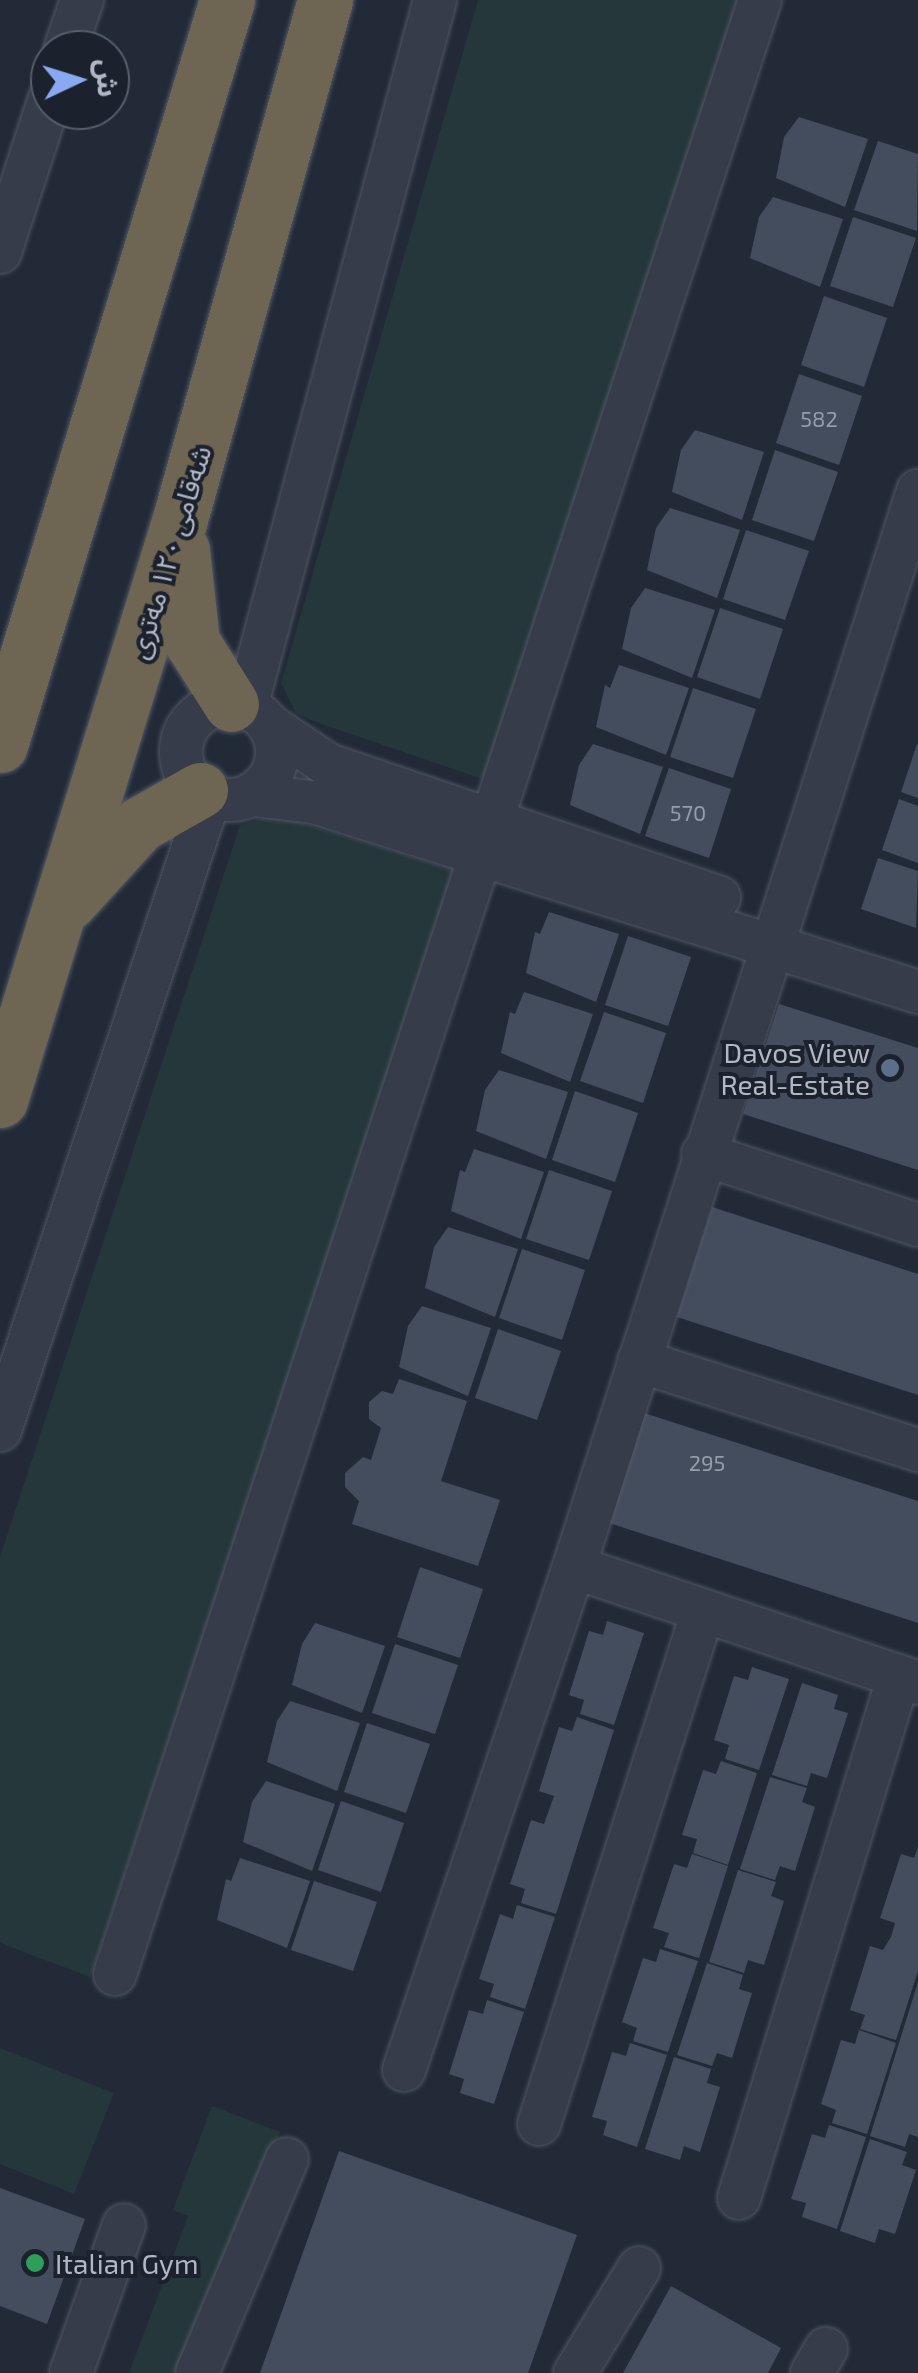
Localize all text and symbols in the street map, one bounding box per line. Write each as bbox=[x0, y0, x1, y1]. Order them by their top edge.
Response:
north arrow bbox=[30, 30, 130, 130]
text: ش bbox=[90, 58, 126, 98]
house number: 582 bbox=[800, 406, 838, 432]
street label: شەقامی ١٢٠ مەتری bbox=[121, 441, 217, 663]
house number: 570 bbox=[670, 800, 706, 826]
place label: Davos View Real-Estate bbox=[720, 1035, 870, 1101]
marker: Davos View Real-Estate bbox=[879, 1057, 901, 1079]
house number: 295 bbox=[689, 1450, 725, 1476]
place label: Italian Gym bbox=[55, 2246, 198, 2280]
marker: Italian Gym bbox=[24, 2252, 46, 2274]

